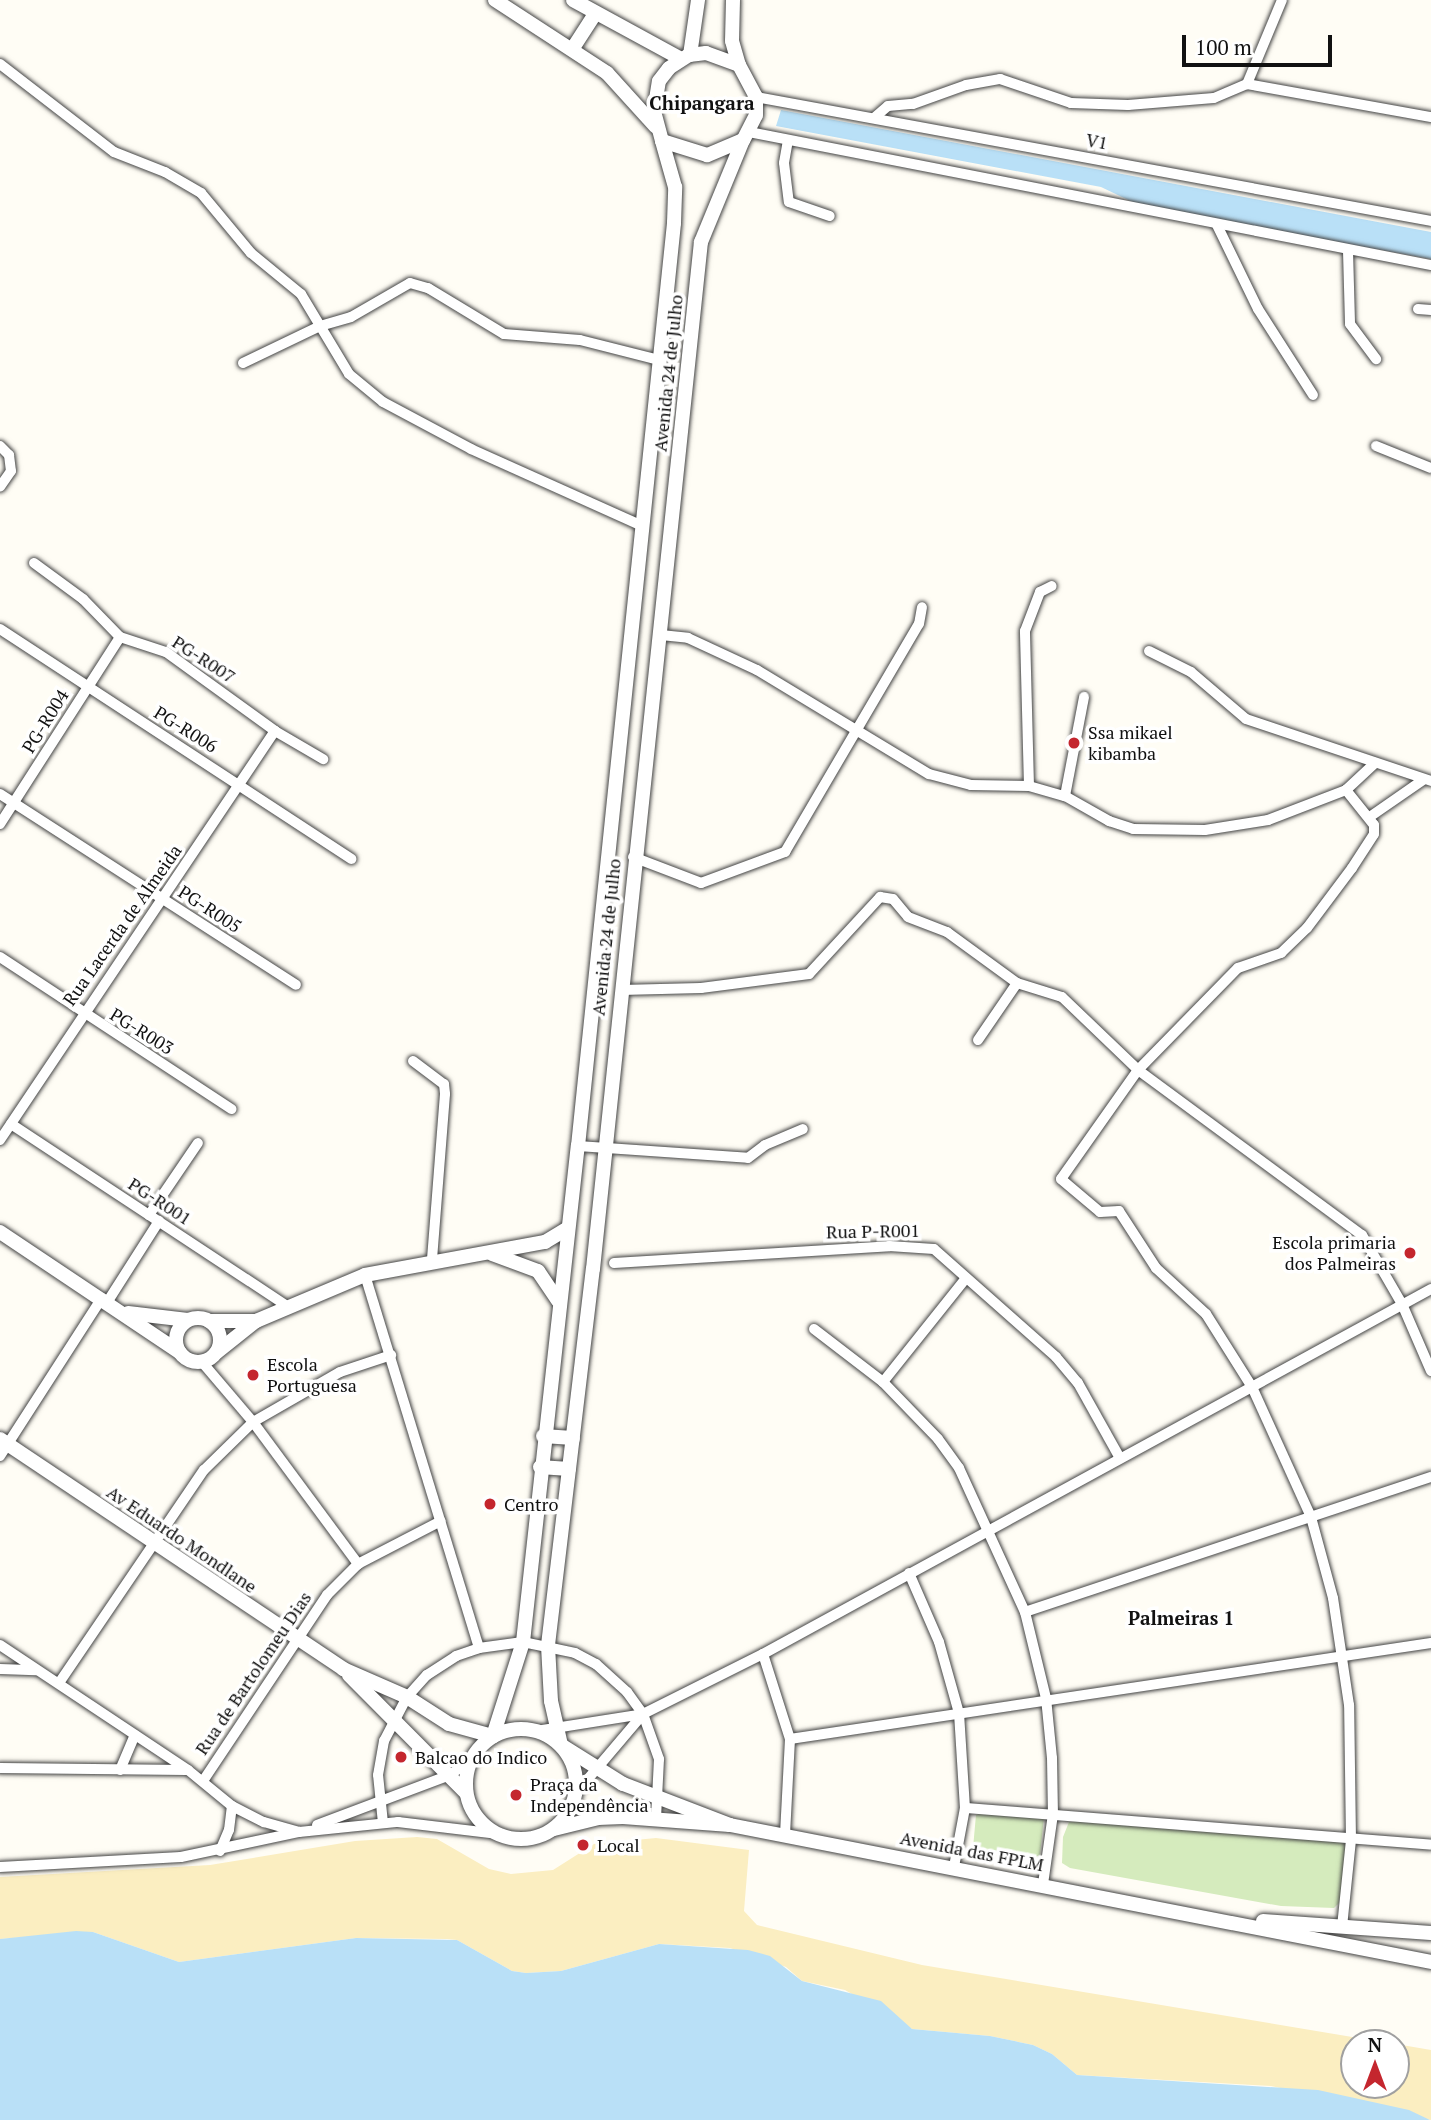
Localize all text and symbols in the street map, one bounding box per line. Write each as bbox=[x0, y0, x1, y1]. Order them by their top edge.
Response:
scale bar bbox=[1186, 21, 1336, 65]
text: 100 m bbox=[1195, 33, 1252, 61]
district label: Chipangara bbox=[649, 92, 755, 114]
street label: V1 bbox=[1084, 128, 1110, 154]
street label: Avenida 24 de Julho bbox=[649, 293, 687, 453]
street label: PG-R007 bbox=[168, 631, 240, 687]
street label: PG-R004 bbox=[17, 685, 73, 757]
street label: PG-R006 bbox=[150, 701, 222, 757]
place label: Ssa mikael kibamba bbox=[1088, 722, 1173, 764]
marker: Ssa mikael kibamba bbox=[1066, 735, 1082, 751]
street label: Rua Lacerda de Almeida bbox=[58, 840, 186, 1010]
street label: Avenida 24 de Julho bbox=[587, 857, 625, 1017]
street label: PG-R005 bbox=[174, 881, 246, 937]
street label: PG-R003 bbox=[106, 1003, 178, 1059]
street label: PG-R001 bbox=[124, 1173, 196, 1229]
street label: Rua P-R001 bbox=[826, 1219, 920, 1243]
place label: Escola primaria dos Palmeiras bbox=[1272, 1232, 1396, 1274]
marker: Escola primaria dos Palmeiras bbox=[1402, 1245, 1418, 1261]
place label: Escola Portuguesa bbox=[267, 1354, 357, 1396]
marker: Escola Portuguesa bbox=[245, 1367, 261, 1383]
street label: Av Eduardo Mondlane bbox=[103, 1481, 261, 1597]
place label: Centro bbox=[504, 1493, 558, 1515]
marker: Centro bbox=[482, 1496, 498, 1512]
street label: Rua de Bartolomeu Dias bbox=[190, 1587, 316, 1759]
district label: Palmeiras 1 bbox=[1128, 1607, 1234, 1629]
place label: Balcao do Indico bbox=[415, 1746, 547, 1768]
marker: Balcao do Indico bbox=[393, 1749, 409, 1765]
place label: Praça da Independência bbox=[530, 1774, 649, 1816]
marker: Praça da Independência bbox=[508, 1787, 524, 1803]
street label: Avenida das FPLM bbox=[898, 1827, 1046, 1875]
place label: Local bbox=[597, 1834, 640, 1856]
marker: Local bbox=[575, 1837, 591, 1853]
north arrow bbox=[1340, 2029, 1410, 2099]
text: N bbox=[1368, 2032, 1382, 2057]

